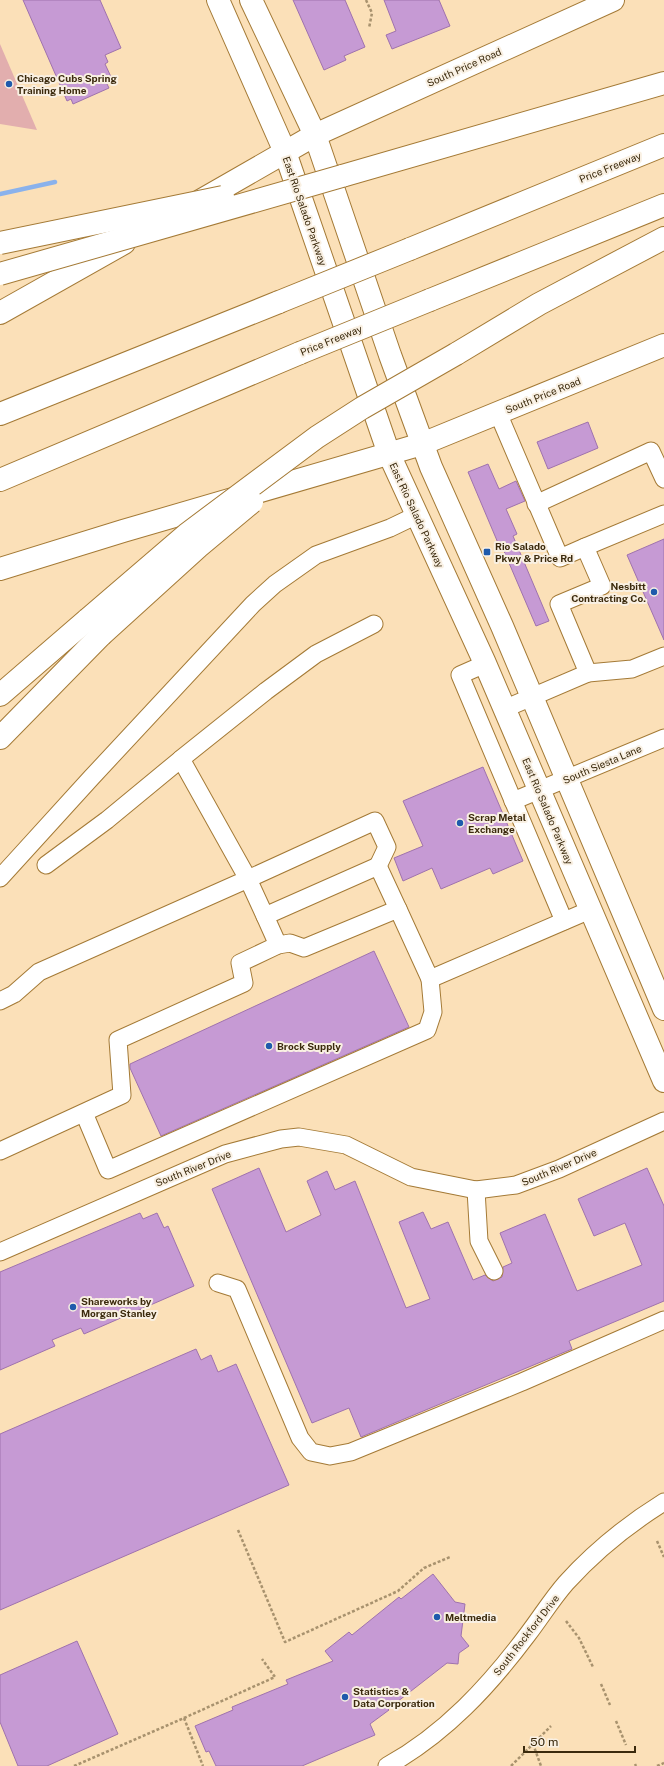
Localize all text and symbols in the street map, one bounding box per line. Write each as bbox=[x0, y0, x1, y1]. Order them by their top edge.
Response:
street label: South Price Road bbox=[425, 45, 503, 89]
place label: Chicago Cubs Spring Training Home bbox=[17, 72, 117, 96]
marker: Chicago Cubs Spring Training Home bbox=[4, 79, 14, 89]
street label: Price Freeway bbox=[577, 149, 643, 185]
street label: East Rio Salado Parkway bbox=[281, 155, 330, 268]
street label: Price Freeway bbox=[298, 322, 364, 358]
street label: South Price Road bbox=[504, 374, 582, 416]
street label: East Rio Salado Parkway bbox=[387, 461, 447, 570]
place label: Rio Salado Pkwy & Price Rd bbox=[495, 540, 573, 564]
marker: Rio Salado Pkwy & Price Rd bbox=[482, 547, 492, 557]
place label: Nesbitt Contracting Co. bbox=[571, 580, 646, 604]
marker: Nesbitt Contracting Co. bbox=[649, 587, 659, 597]
street label: South Siesta Lane bbox=[561, 742, 643, 786]
street label: East Rio Salado Parkway bbox=[520, 756, 576, 867]
place label: Scrap Metal Exchange bbox=[468, 811, 526, 835]
marker: Scrap Metal Exchange bbox=[455, 818, 465, 828]
place label: Brock Supply bbox=[277, 1040, 341, 1052]
marker: Brock Supply bbox=[264, 1041, 274, 1051]
street label: South River Drive bbox=[520, 1146, 599, 1188]
street label: South River Drive bbox=[154, 1147, 233, 1189]
place label: Shareworks by Morgan Stanley bbox=[81, 1295, 157, 1319]
marker: Shareworks by Morgan Stanley bbox=[68, 1302, 78, 1312]
street label: South Rockford Drive bbox=[491, 1592, 561, 1678]
place label: Meltmedia bbox=[445, 1611, 496, 1623]
marker: Meltmedia bbox=[432, 1612, 442, 1622]
place label: Statistics & Data Corporation bbox=[353, 1685, 435, 1709]
marker: Statistics & Data Corporation bbox=[340, 1692, 350, 1702]
scale bar bbox=[524, 1728, 635, 1754]
text: 50 m bbox=[530, 1735, 558, 1749]

